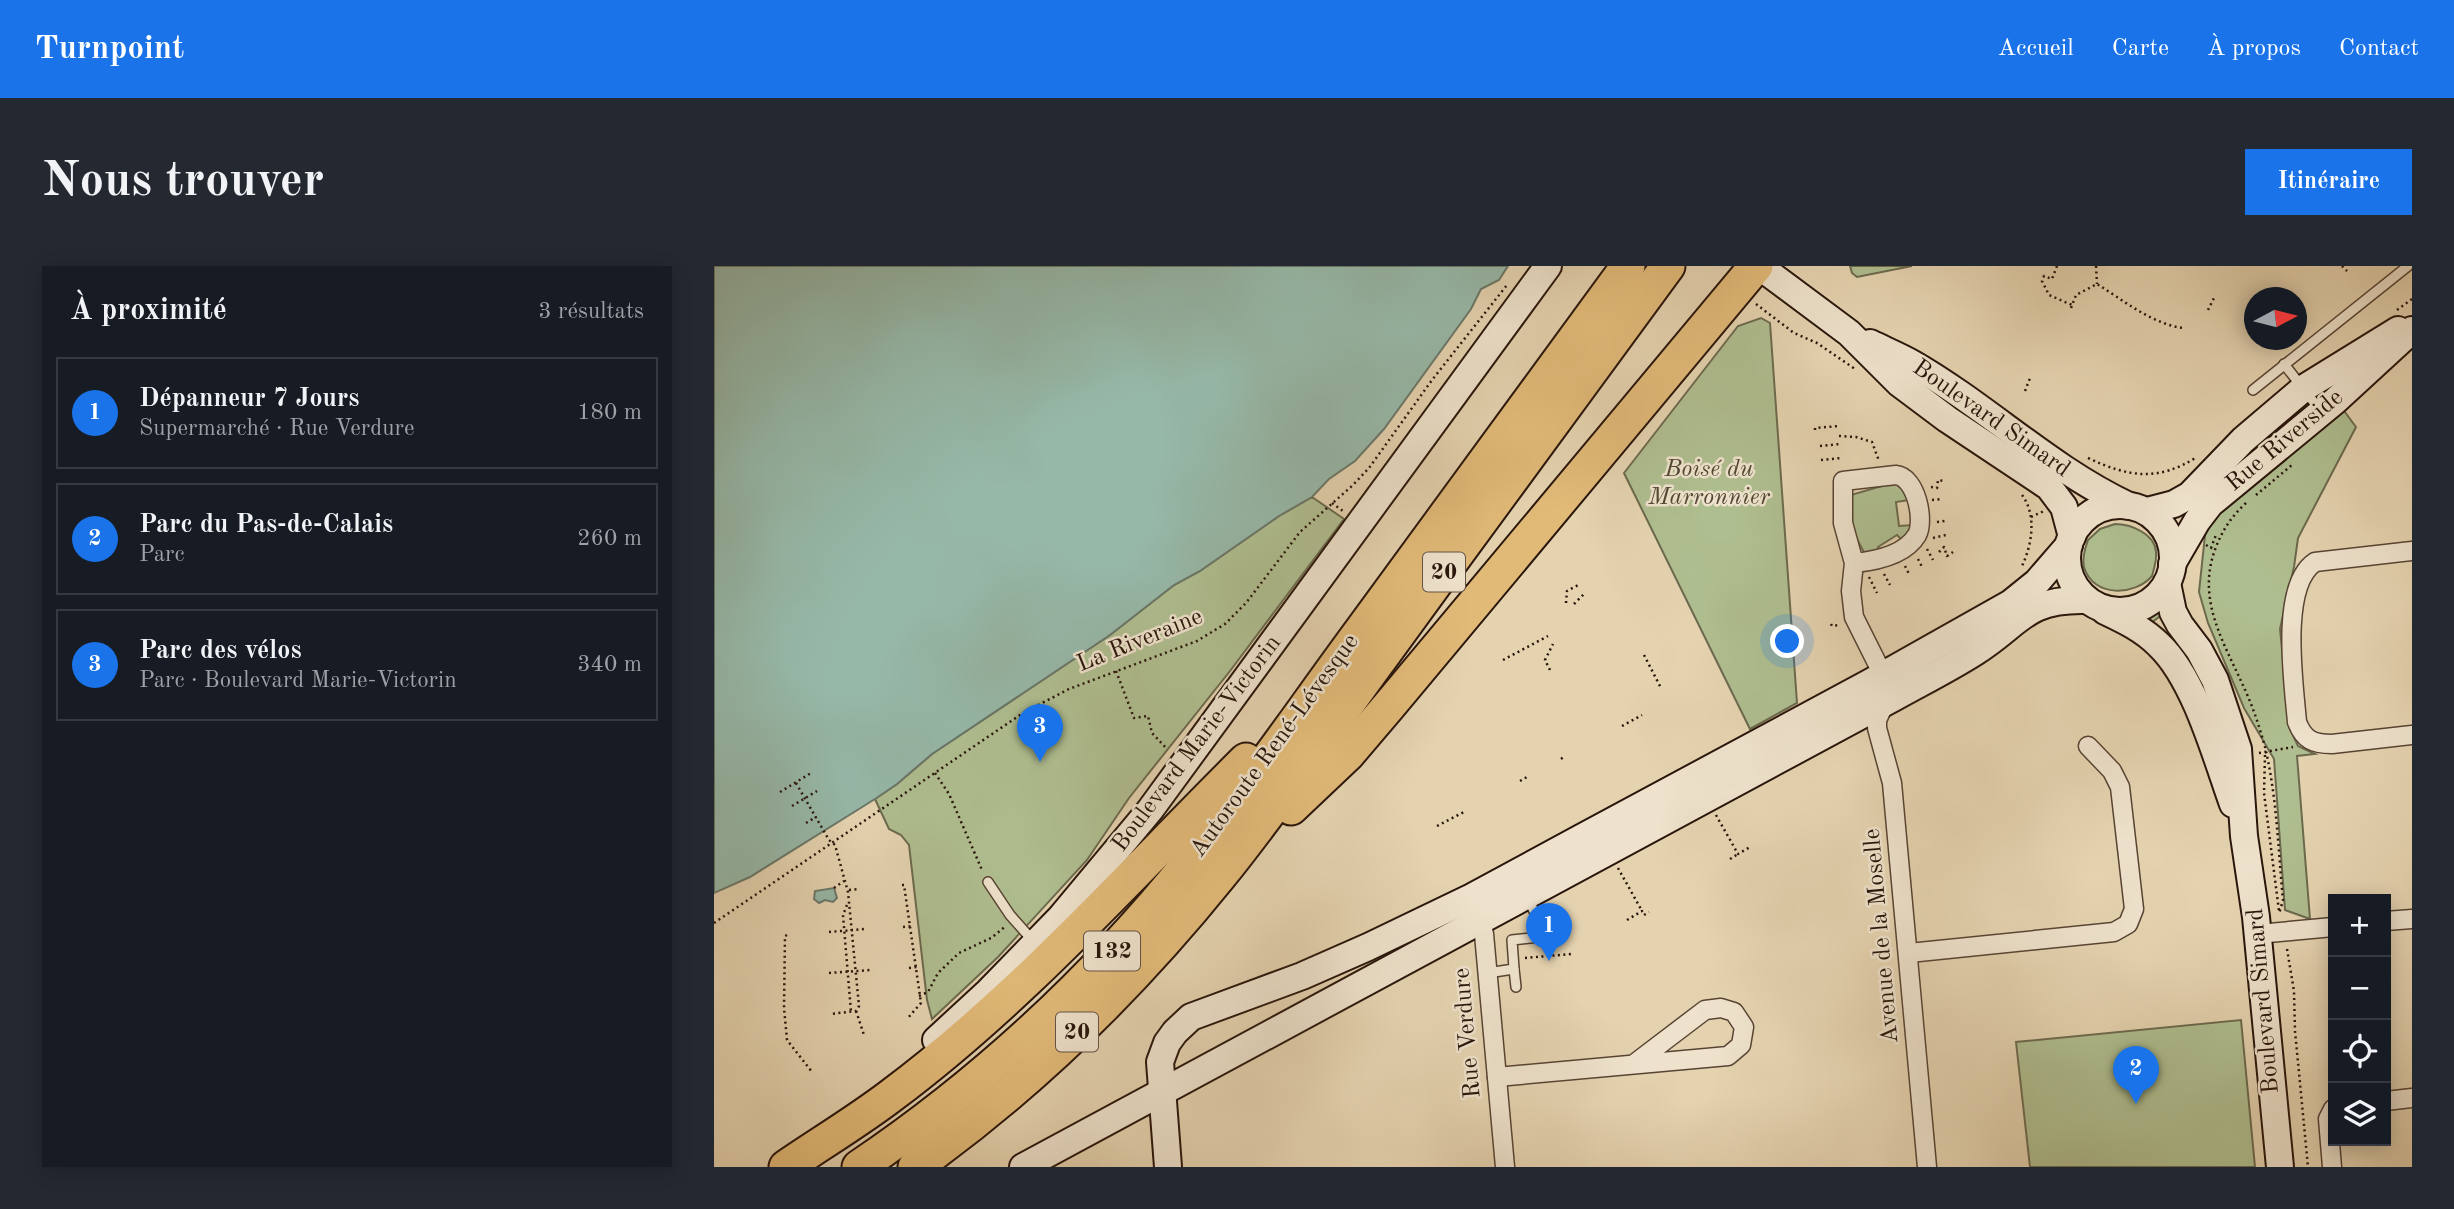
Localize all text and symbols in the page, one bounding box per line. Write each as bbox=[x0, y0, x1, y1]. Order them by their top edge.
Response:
text: Turnpoint bbox=[35, 33, 184, 66]
text: Accueil bbox=[1998, 37, 2074, 61]
text: Carte bbox=[2112, 37, 2169, 61]
text: À propos bbox=[2207, 37, 2301, 61]
text: Contact bbox=[2339, 37, 2419, 61]
button: Itinéraire bbox=[2245, 149, 2412, 215]
text: Nous trouver bbox=[42, 158, 324, 207]
north arrow bbox=[2244, 287, 2307, 350]
text: À proximité bbox=[70, 296, 227, 326]
text: 3 résultats bbox=[538, 300, 644, 323]
street label: Boulevard Simard bbox=[1908, 356, 2074, 482]
street label: Rue Riverside bbox=[2222, 385, 2348, 497]
text: Dépanneur 7 Jours bbox=[139, 386, 359, 412]
text: 1 bbox=[88, 401, 102, 424]
text: 180 m bbox=[577, 401, 642, 424]
text: Supermarché · Rue Verdure bbox=[139, 417, 415, 440]
park label: Boisé du Marronnier bbox=[1647, 458, 1771, 510]
text: Parc du Pas-de-Calais bbox=[139, 512, 393, 538]
text: 2 bbox=[88, 527, 102, 550]
text: 260 m bbox=[577, 527, 642, 550]
text: Parc bbox=[139, 543, 184, 566]
road number: 20 bbox=[1423, 552, 1465, 592]
street label: La Riveraine bbox=[1074, 605, 1206, 677]
your location bbox=[1770, 624, 1804, 658]
street label: Autoroute René-Lévesque bbox=[1186, 630, 1364, 862]
street label: Boulevard Marie-Victorin bbox=[1108, 631, 1286, 857]
text: Parc des vélos bbox=[139, 638, 302, 664]
text: 3 bbox=[88, 653, 102, 676]
text: 340 m bbox=[577, 653, 642, 676]
text: Parc · Boulevard Marie-Victorin bbox=[139, 669, 457, 692]
pin: 3 bbox=[1017, 704, 1063, 762]
street label: Avenue de la Moselle bbox=[1861, 827, 1903, 1045]
map controls bbox=[2328, 894, 2391, 1146]
button: + bbox=[2328, 894, 2391, 957]
pin: 1 bbox=[1526, 903, 1572, 961]
street label: Boulevard Simard bbox=[2244, 907, 2284, 1095]
road number: 132 bbox=[1084, 932, 1140, 971]
button: − bbox=[2328, 957, 2391, 1020]
street label: Rue Verdure bbox=[1450, 967, 1486, 1099]
road number: 20 bbox=[1056, 1012, 1098, 1052]
button: locate bbox=[2328, 1020, 2391, 1083]
pin: 2 bbox=[2113, 1046, 2159, 1104]
button: layers bbox=[2328, 1083, 2391, 1146]

